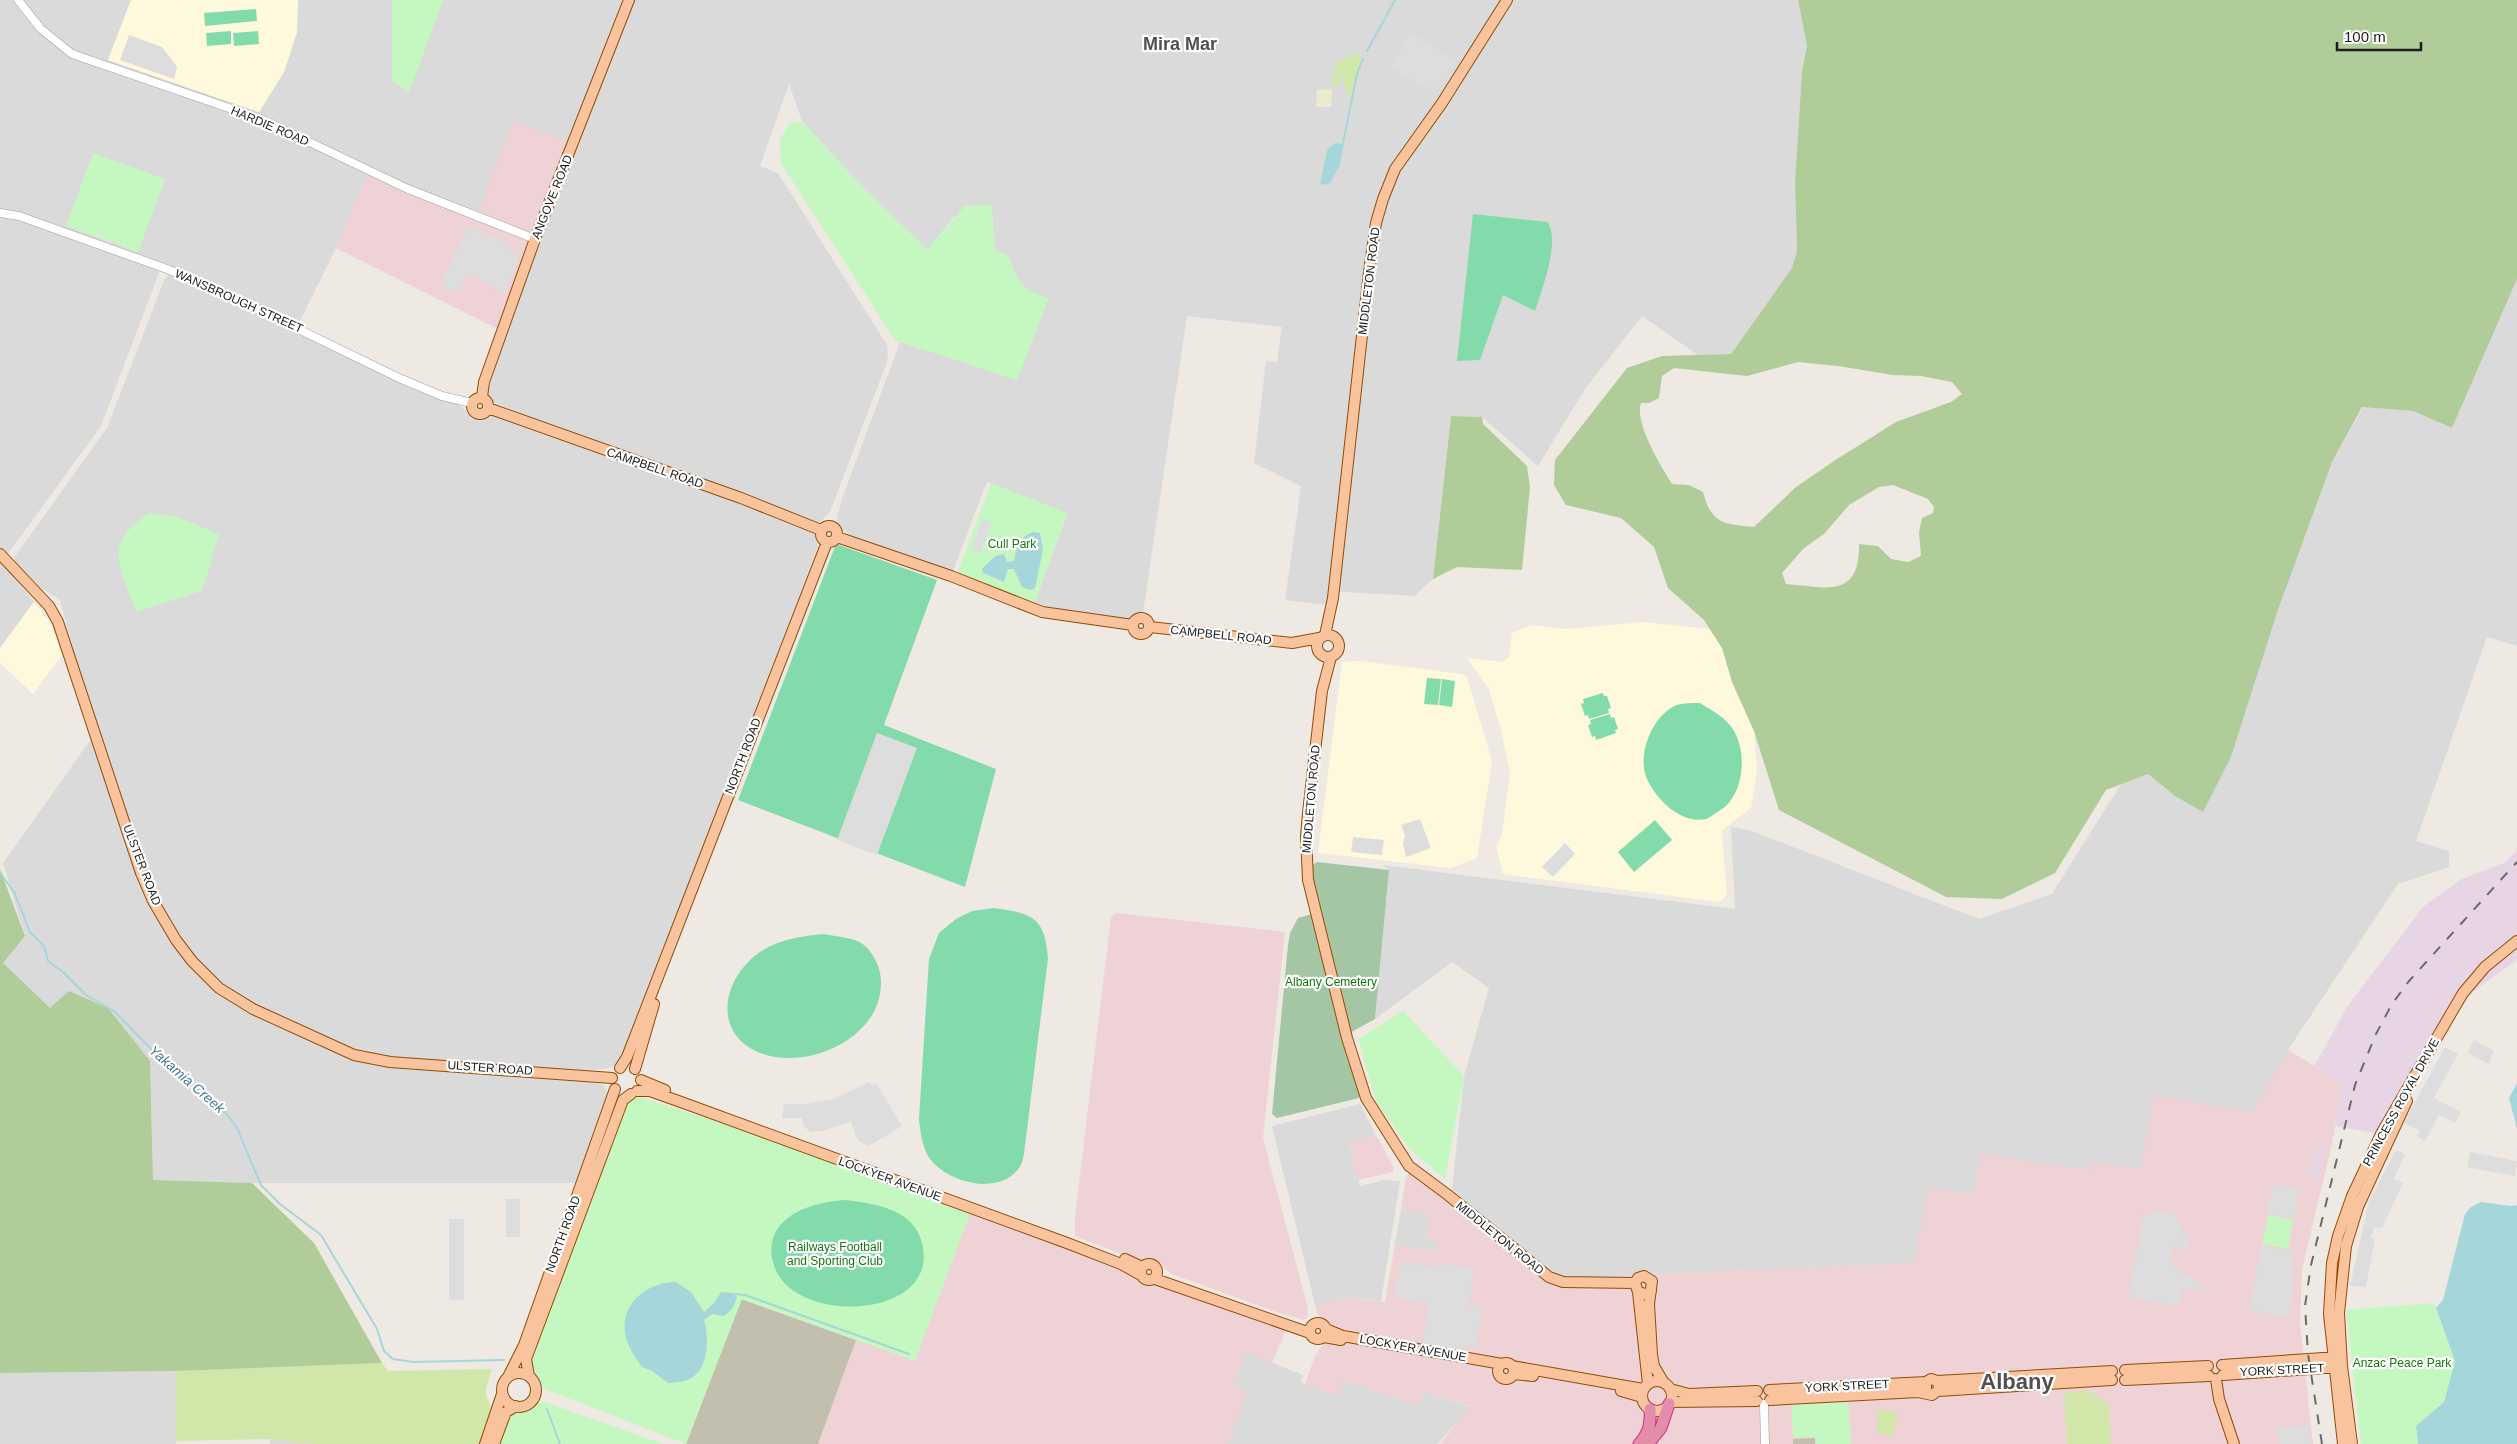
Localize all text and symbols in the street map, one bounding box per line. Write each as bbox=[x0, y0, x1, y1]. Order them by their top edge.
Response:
scale bar bbox=[2337, 20, 2421, 52]
text: 100 m bbox=[2344, 28, 2386, 45]
district label: Mira Mar bbox=[1143, 34, 1217, 54]
street label: HARDIE ROAD bbox=[229, 103, 311, 149]
street label: ANGOVE ROAD bbox=[529, 153, 575, 241]
street label: MIDDLETON ROAD bbox=[1355, 226, 1383, 336]
street label: WANSBROUGH STREET bbox=[173, 266, 306, 336]
street label: CAMPBELL ROAD bbox=[605, 445, 706, 491]
park label: Cull Park bbox=[988, 537, 1037, 551]
street label: CAMPBELL ROAD bbox=[1170, 623, 1273, 647]
street label: NORTH ROAD bbox=[722, 716, 764, 796]
street label: MIDDLETON ROAD bbox=[1299, 744, 1323, 854]
street label: ULSTER ROAD bbox=[120, 823, 164, 908]
park label: Albany Cemetery bbox=[1285, 975, 1377, 989]
street label: PRINCESS ROYAL DRIVE bbox=[2360, 1036, 2442, 1168]
water label: Yakamia Creek bbox=[146, 1042, 229, 1117]
street label: ULSTER ROAD bbox=[447, 1058, 533, 1078]
street label: LOCKYER AVENUE bbox=[837, 1154, 943, 1204]
street label: NORTH ROAD bbox=[543, 1193, 583, 1274]
street label: MIDDLETON ROAD bbox=[1453, 1198, 1547, 1278]
park label: Railways Football and Sporting Club bbox=[787, 1240, 883, 1268]
street label: LOCKYER AVENUE bbox=[1358, 1332, 1468, 1364]
park label: Anzac Peace Park bbox=[2353, 1356, 2452, 1370]
street label: YORK STREET bbox=[2239, 1361, 2325, 1379]
district label: Albany bbox=[1980, 1369, 2054, 1394]
street label: YORK STREET bbox=[1804, 1377, 1890, 1395]

